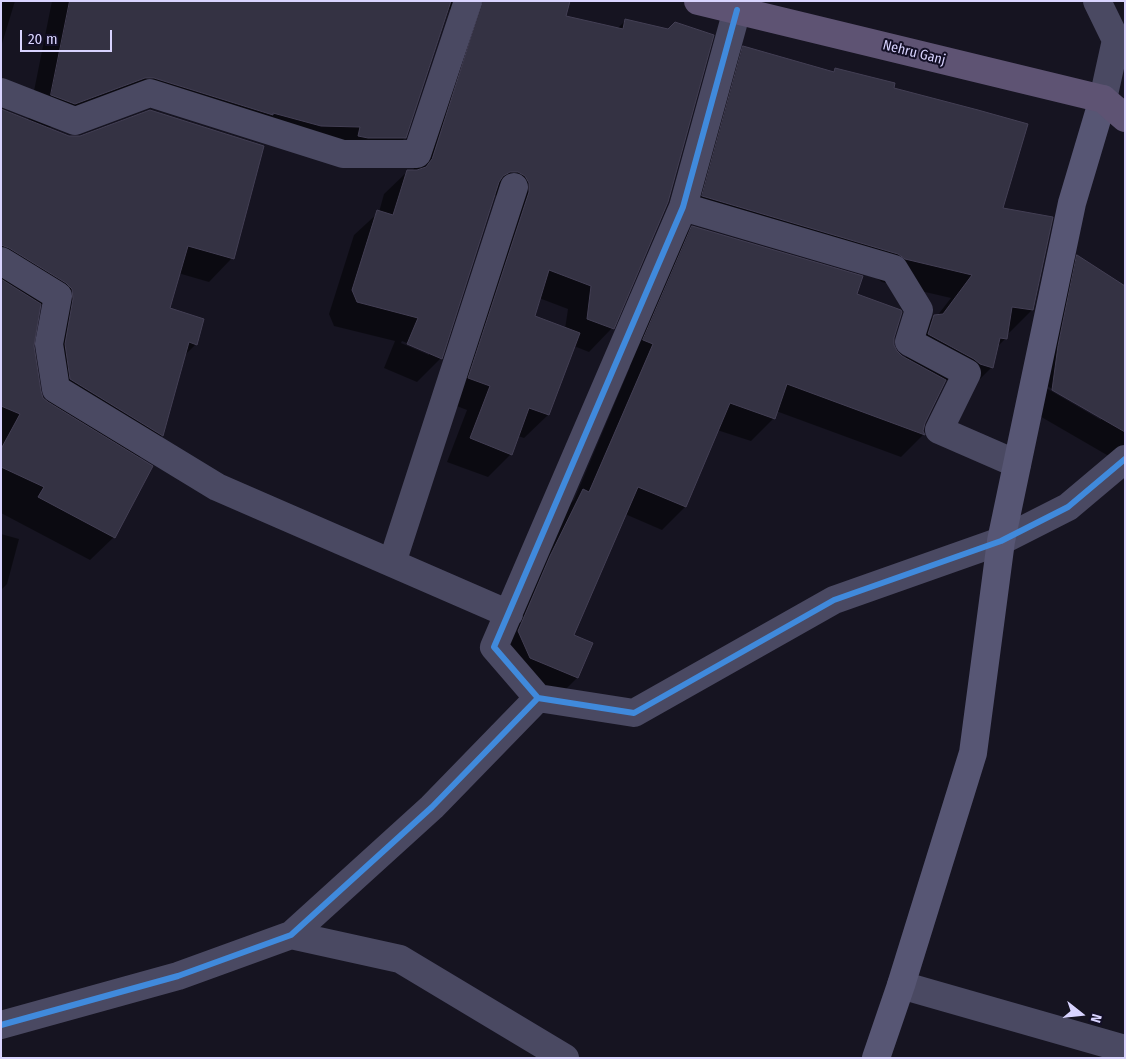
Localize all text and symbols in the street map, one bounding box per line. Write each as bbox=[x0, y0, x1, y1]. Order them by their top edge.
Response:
scale bar bbox=[22, 20, 115, 52]
text: 20 m bbox=[28, 30, 58, 48]
street label: Nehru Ganj bbox=[881, 37, 947, 69]
north arrow bbox=[1056, 989, 1106, 1039]
text: N bbox=[1087, 1012, 1105, 1025]

